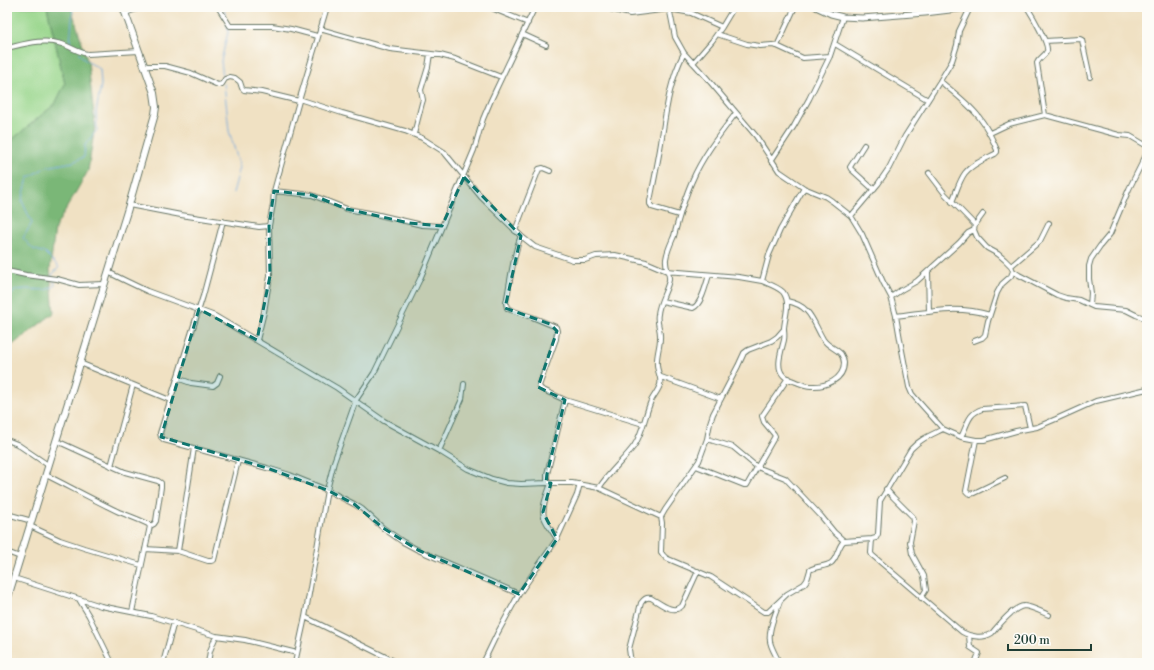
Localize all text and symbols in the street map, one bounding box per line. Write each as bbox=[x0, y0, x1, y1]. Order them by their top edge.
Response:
scale bar bbox=[1008, 626, 1091, 652]
text: 200 m bbox=[1014, 633, 1050, 648]

